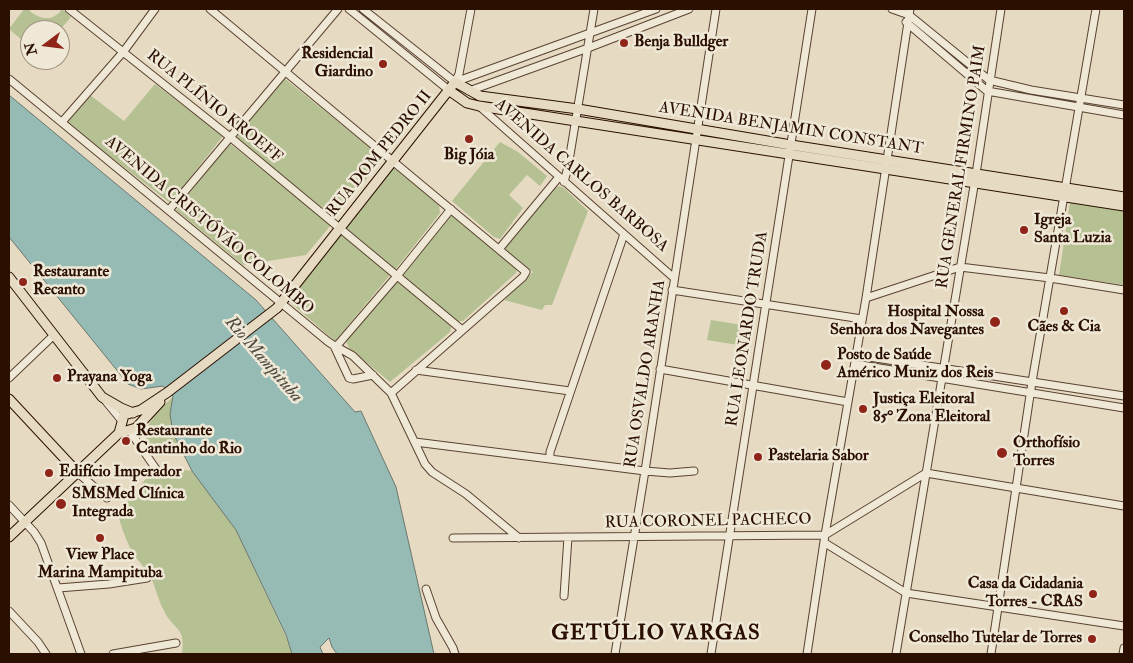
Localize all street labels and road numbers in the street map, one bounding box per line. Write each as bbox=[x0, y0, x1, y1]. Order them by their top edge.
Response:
street label: RUA GENERAL FIRMINO PAIM bbox=[933, 44, 991, 290]
street label: RUA PLÍNIO KROEFF bbox=[142, 46, 286, 168]
street label: RUA DOM PEDRO II bbox=[323, 87, 437, 221]
street label: AVENIDA CARLOS BARBOSA bbox=[490, 95, 672, 257]
street label: AVENIDA BENJAMIN CONSTANT bbox=[658, 99, 924, 159]
street label: AVENIDA CRISTÓVÃO COLOMBO bbox=[101, 133, 317, 319]
street label: RUA LEONARDO TRUDA bbox=[723, 230, 773, 428]
street label: RUA OSVALDO ARANHA bbox=[622, 278, 670, 470]
street label: RUA CORONEL PACHECO bbox=[604, 511, 812, 533]

